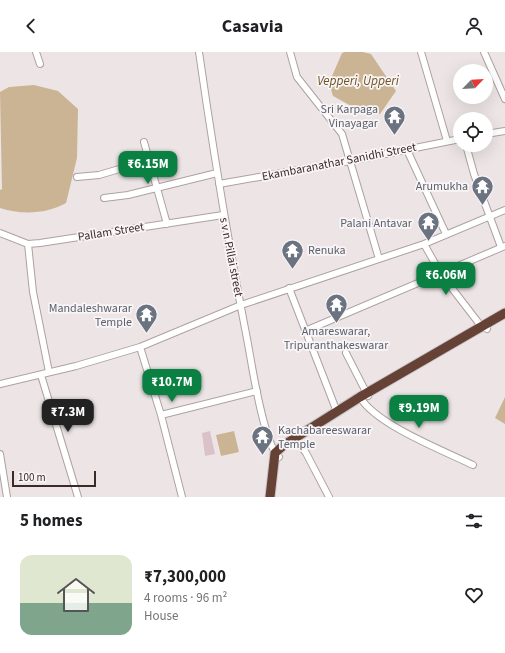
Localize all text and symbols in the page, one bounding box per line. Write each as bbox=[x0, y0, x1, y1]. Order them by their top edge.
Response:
text: Casavia bbox=[222, 14, 283, 39]
icon: back bbox=[20, 15, 42, 37]
icon: person bbox=[463, 15, 485, 37]
north arrow bbox=[453, 64, 493, 104]
map controls bbox=[453, 64, 493, 152]
water label: Vepperi, Upperi bbox=[317, 72, 400, 90]
place label: Sri Karpaga Vinayagar bbox=[320, 101, 379, 132]
temple icon: Sri Karpaga Vinayagar bbox=[381, 103, 407, 136]
button: locate bbox=[453, 112, 493, 152]
street label: Ekambaranathar Sanidhi Street bbox=[260, 139, 418, 185]
pin: ₹6.15M bbox=[115, 151, 181, 185]
text: ₹6.15M bbox=[127, 155, 169, 173]
temple icon: Arumukha bbox=[470, 173, 496, 206]
place label: Arumukha bbox=[416, 178, 468, 195]
temple icon: Palani Antavar bbox=[415, 210, 441, 243]
place label: Palani Antavar bbox=[340, 215, 413, 232]
street label: s v n Pillai street bbox=[215, 216, 247, 298]
street label: Pallam Street bbox=[77, 218, 145, 246]
temple icon: Renuka bbox=[280, 237, 306, 270]
place label: Renuka bbox=[308, 242, 346, 259]
pin: ₹6.06M bbox=[413, 262, 479, 296]
text: ₹6.06M bbox=[425, 266, 467, 284]
temple icon: Amareswarar, Tripuranthakeswarar bbox=[323, 291, 349, 324]
place label: Mandaleshwarar Temple bbox=[49, 300, 133, 331]
temple icon: Mandaleshwarar Temple bbox=[134, 302, 160, 335]
place label: Amareswarar, Tripuranthakeswarar bbox=[284, 323, 389, 354]
pin: ₹10.7M bbox=[139, 369, 205, 403]
text: ₹10.7M bbox=[151, 373, 193, 391]
pin: ₹9.19M bbox=[386, 395, 452, 429]
pin: ₹7.3M bbox=[40, 399, 96, 433]
text: ₹9.19M bbox=[398, 399, 440, 417]
text: ₹7.3M bbox=[51, 403, 85, 421]
place label: Kachabareeswarar Temple bbox=[278, 422, 372, 453]
temple icon: Kachabareeswarar Temple bbox=[250, 424, 276, 457]
scale bar bbox=[12, 469, 96, 488]
text: 100 m bbox=[18, 470, 46, 485]
text: 5 homes bbox=[20, 509, 82, 533]
icon: filters bbox=[463, 510, 485, 532]
text: ₹7,300,000 bbox=[144, 565, 226, 589]
icon: home bbox=[52, 571, 100, 619]
icon: heart bbox=[463, 584, 485, 606]
text: 4 rooms · 96 m² bbox=[144, 589, 227, 607]
text: House bbox=[144, 607, 179, 625]

